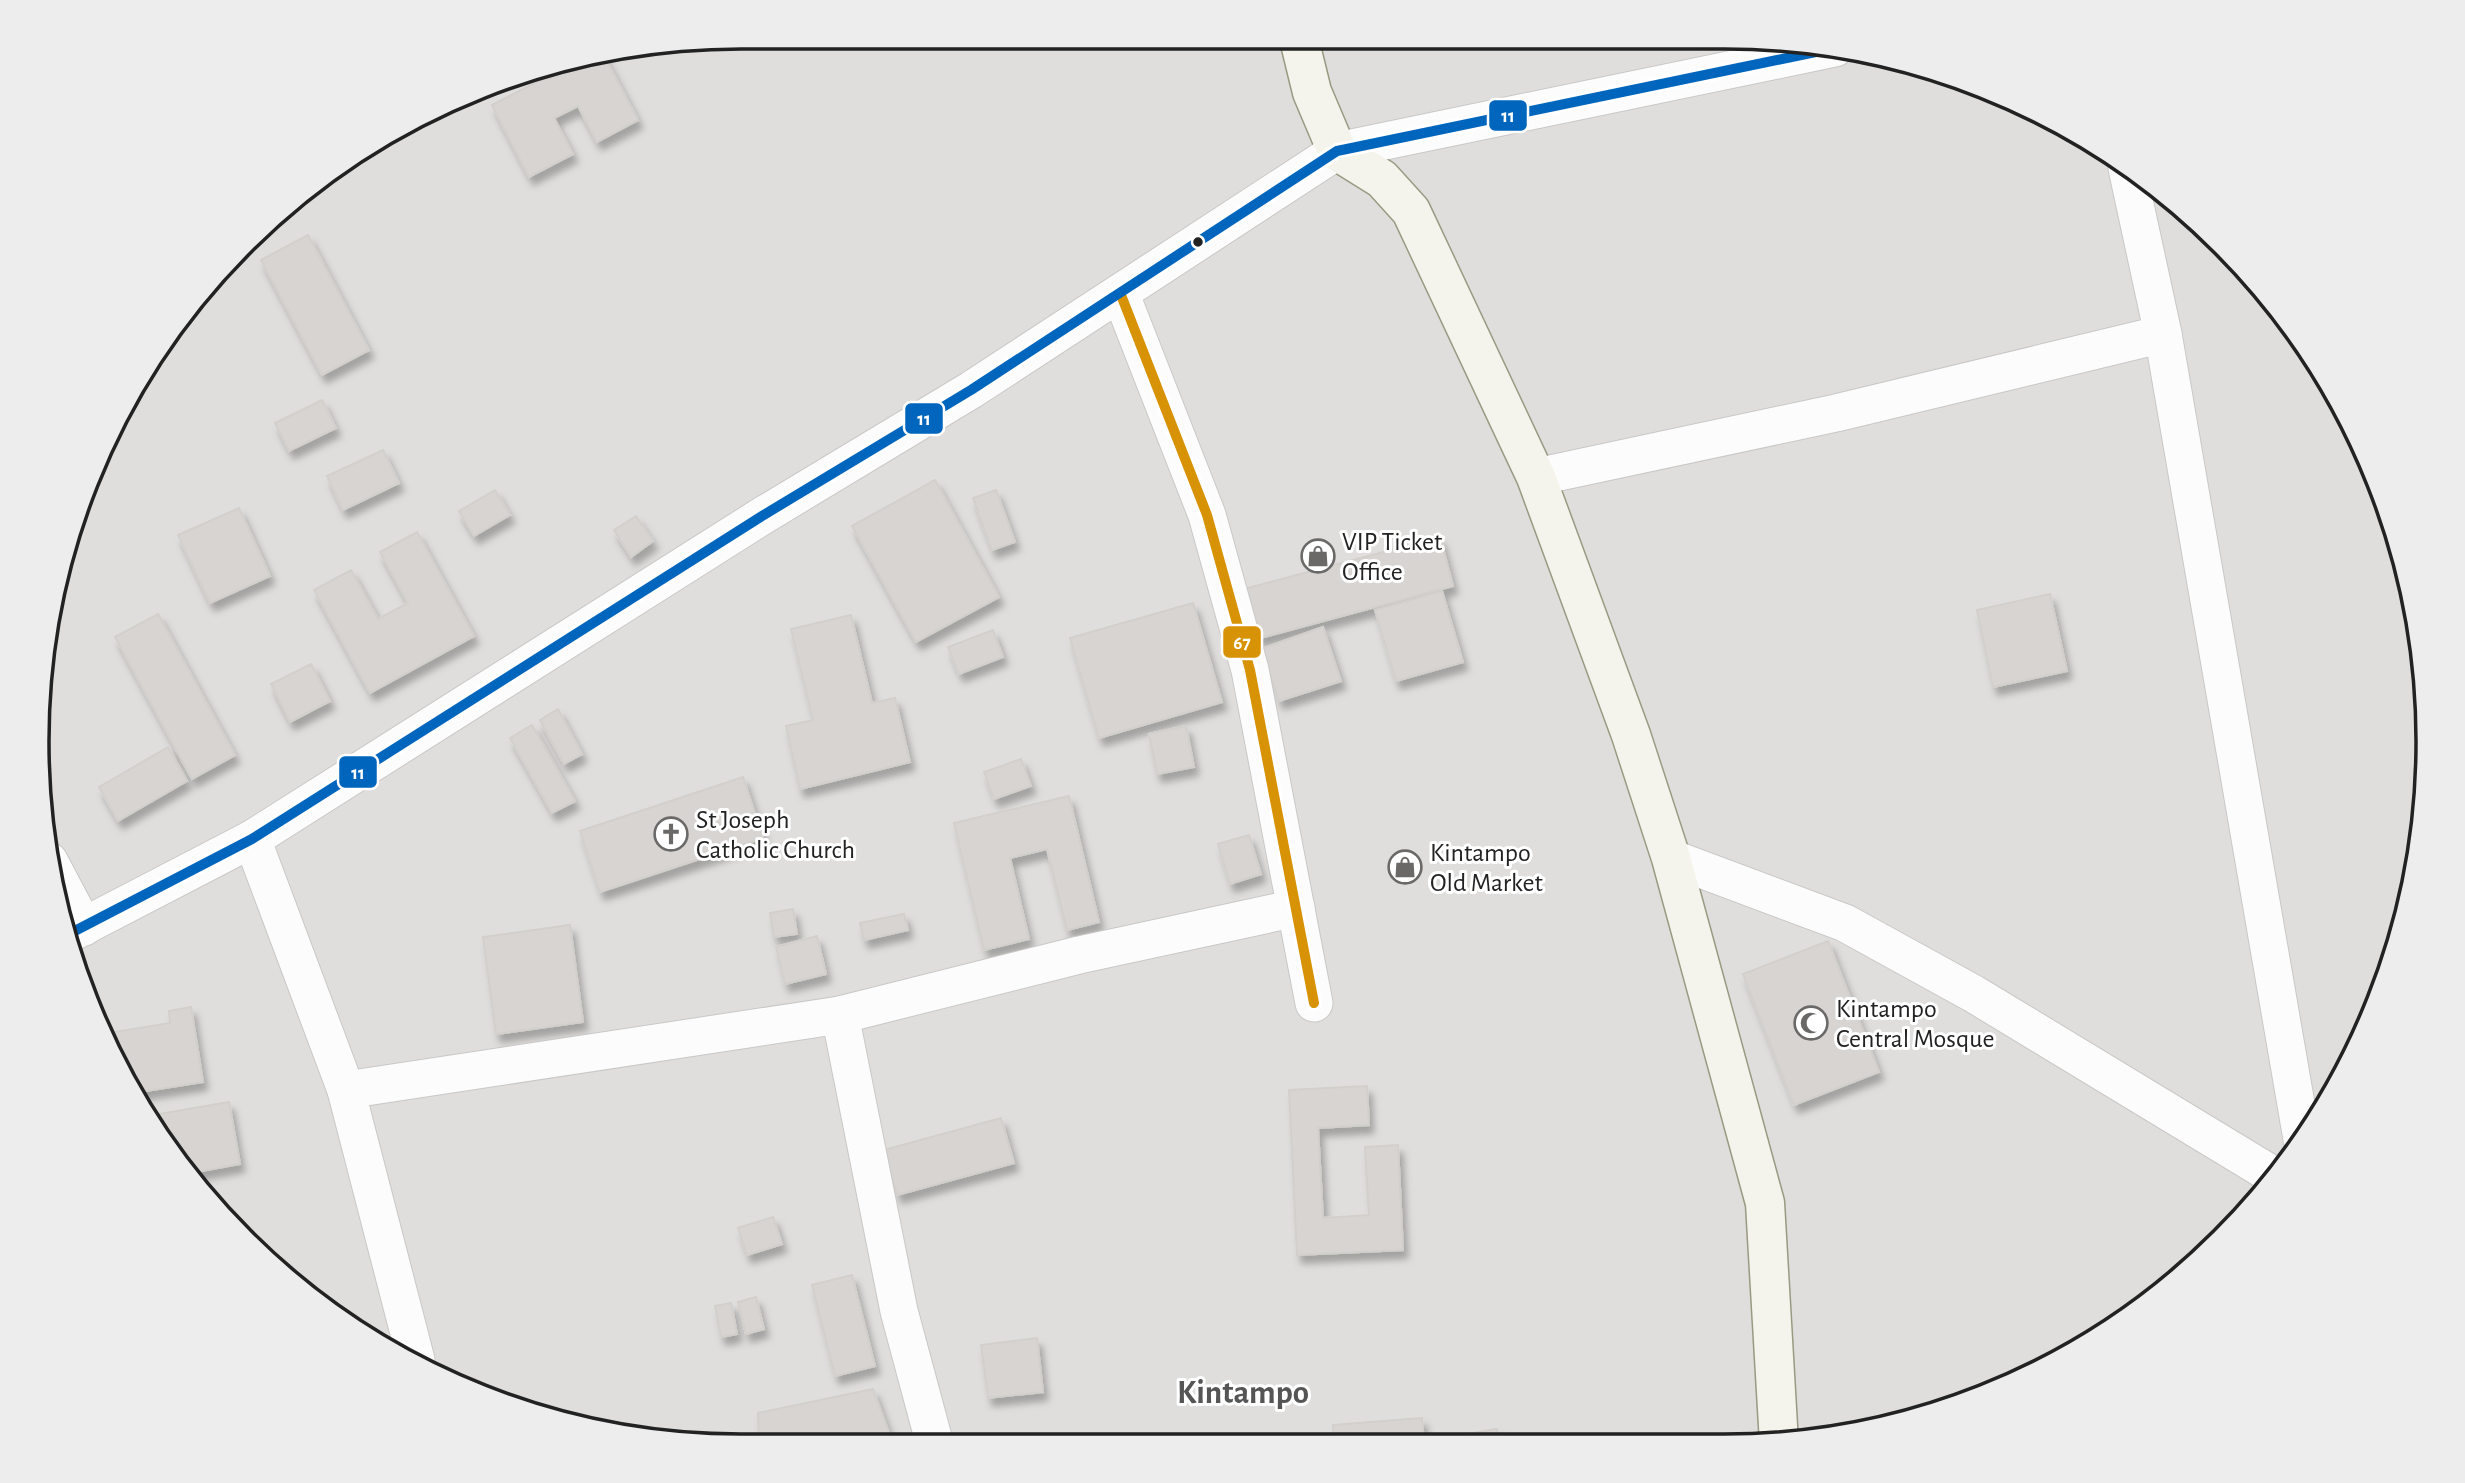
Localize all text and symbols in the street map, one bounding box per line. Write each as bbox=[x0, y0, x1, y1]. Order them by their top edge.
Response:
line badge: 11 bbox=[1488, 99, 1528, 132]
text: 11 bbox=[1501, 107, 1515, 126]
unlabelled marker bbox=[1191, 235, 1205, 249]
line badge: 11 bbox=[904, 402, 944, 435]
text: 11 bbox=[917, 410, 931, 429]
place label: VIP Ticket Office bbox=[1342, 529, 1442, 585]
shop icon: VIP Ticket Office bbox=[1299, 537, 1337, 575]
line badge: 67 bbox=[1222, 625, 1262, 659]
text: 67 bbox=[1233, 634, 1251, 653]
line badge: 11 bbox=[338, 755, 378, 789]
text: 11 bbox=[351, 764, 365, 783]
place label: St Joseph Catholic Church bbox=[696, 807, 855, 863]
church icon: St Joseph Catholic Church bbox=[652, 815, 690, 853]
place label: Kintampo Old Market bbox=[1430, 840, 1543, 896]
shop icon: Kintampo Old Market bbox=[1386, 848, 1424, 886]
place label: Kintampo Central Mosque bbox=[1836, 996, 1994, 1052]
mosque icon: Kintampo Central Mosque bbox=[1792, 1004, 1830, 1042]
district label: Kintampo bbox=[1177, 1377, 1309, 1410]

